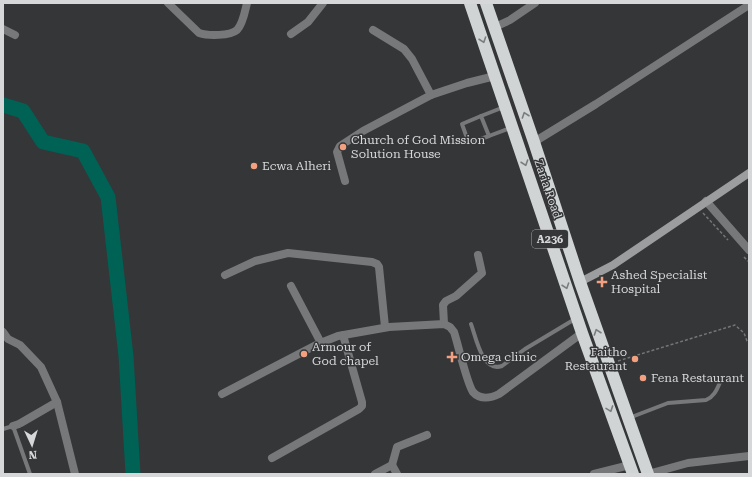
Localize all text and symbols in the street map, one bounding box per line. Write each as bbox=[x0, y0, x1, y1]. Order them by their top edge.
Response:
one-way arrow bbox=[478, 36, 486, 43]
one-way arrow bbox=[521, 112, 530, 119]
place label: Church of God Mission Solution House bbox=[351, 133, 485, 161]
marker: Church of God Mission Solution House bbox=[338, 142, 348, 152]
street label: Zaria Road bbox=[531, 157, 565, 221]
place label: Ecwa Alheri bbox=[262, 159, 331, 173]
one-way arrow bbox=[520, 159, 528, 166]
marker: Ecwa Alheri bbox=[249, 161, 259, 171]
road number: A236 bbox=[532, 230, 568, 248]
place label: Ashed Specialist Hospital bbox=[611, 268, 708, 296]
marker: Ashed Specialist Hospital bbox=[596, 276, 608, 288]
one-way arrow bbox=[561, 282, 570, 289]
one-way arrow bbox=[593, 328, 602, 335]
place label: Armour of God chapel bbox=[312, 340, 379, 368]
place label: Faitho Restaurant bbox=[565, 345, 628, 373]
marker: Armour of God chapel bbox=[299, 349, 309, 359]
place label: Omega clinic bbox=[461, 350, 537, 364]
marker: Omega clinic bbox=[446, 351, 458, 363]
marker: Faitho Restaurant bbox=[630, 354, 640, 364]
place label: Fena Restaurant bbox=[651, 371, 744, 385]
marker: Fena Restaurant bbox=[638, 373, 648, 383]
one-way arrow bbox=[605, 405, 613, 412]
north arrow bbox=[12, 425, 52, 465]
text: N bbox=[27, 448, 37, 461]

